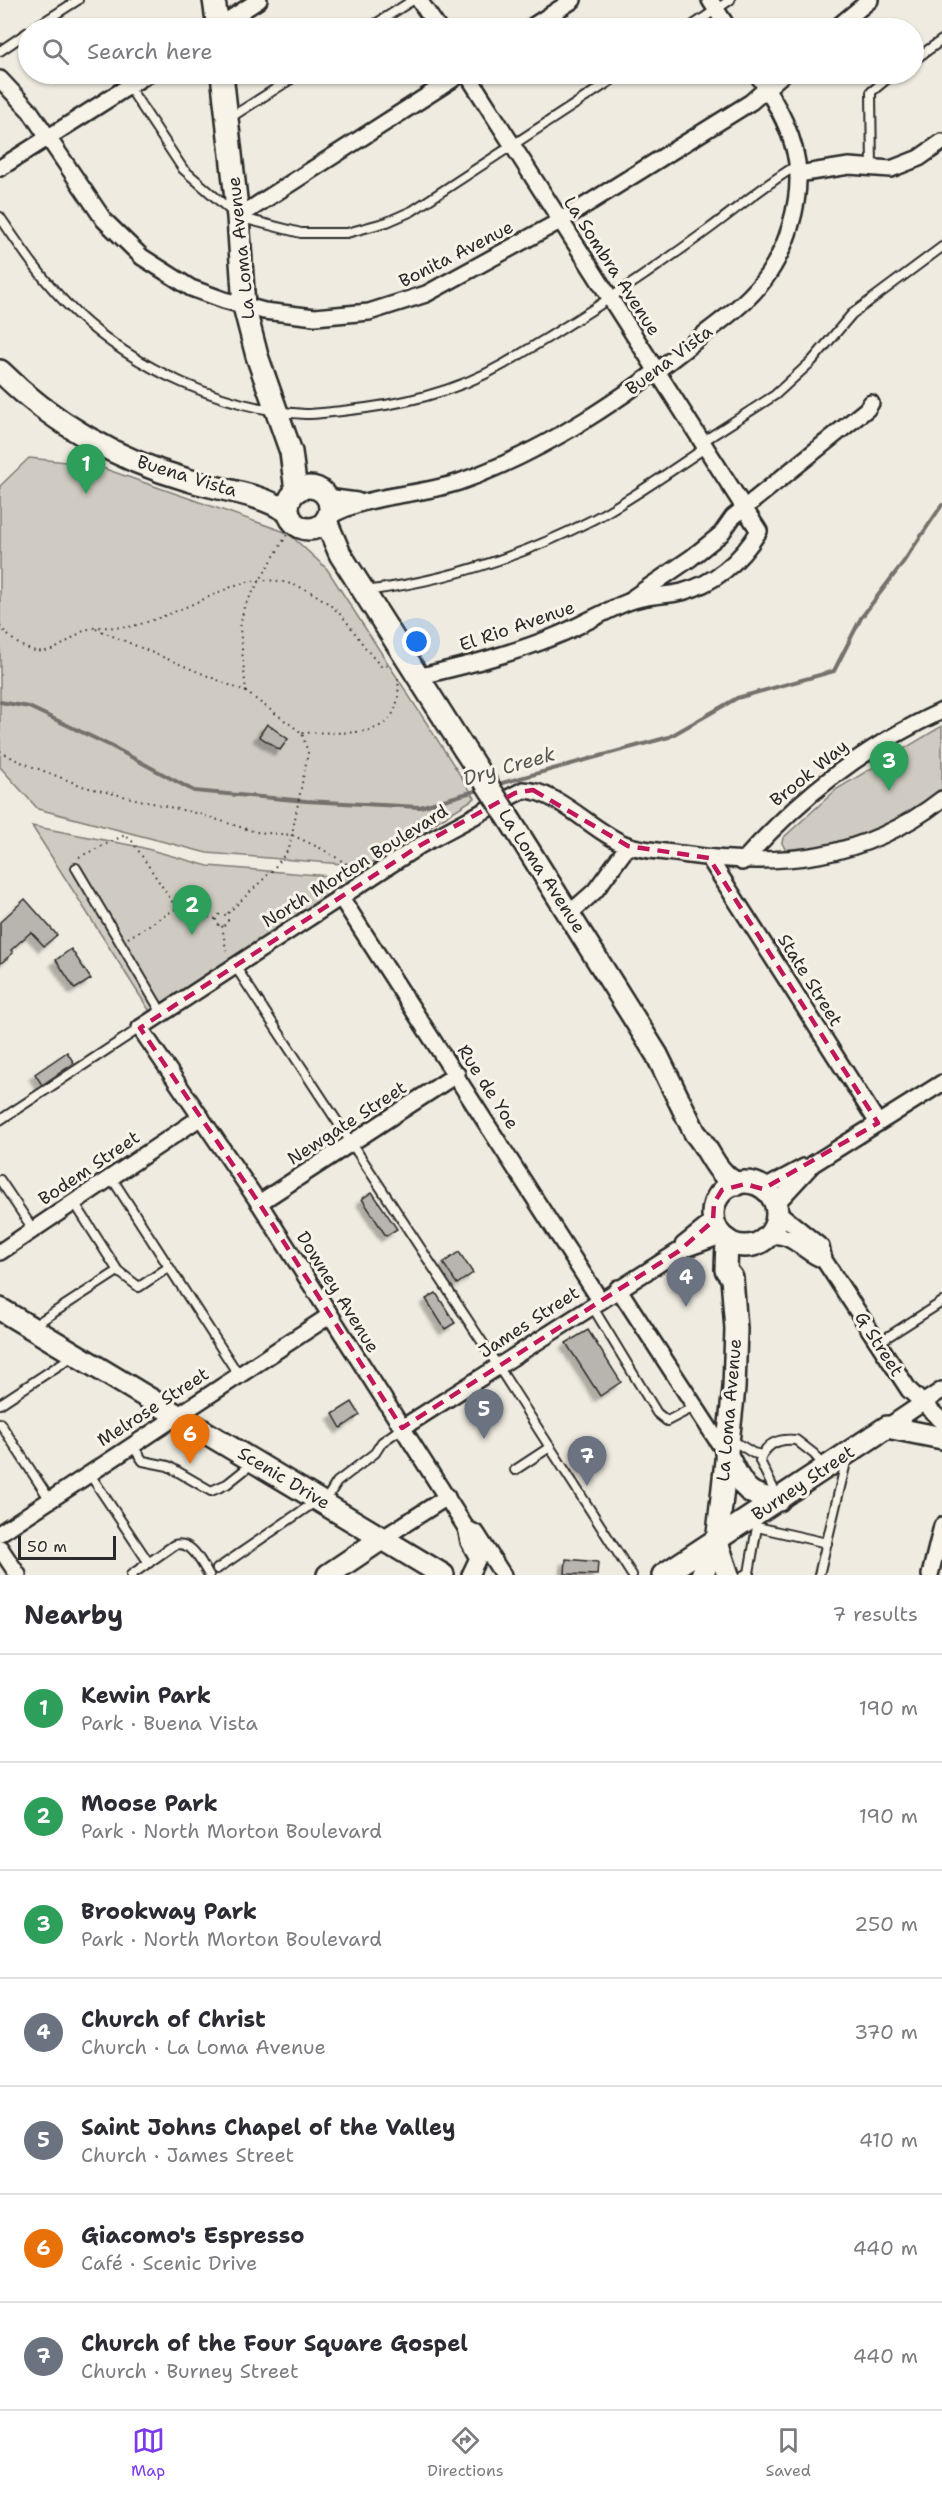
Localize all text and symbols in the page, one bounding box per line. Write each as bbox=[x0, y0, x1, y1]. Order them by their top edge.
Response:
search box bbox=[18, 18, 924, 84]
icon: search bbox=[39, 35, 72, 68]
text: Search here bbox=[87, 37, 213, 66]
street label: La Loma Avenue bbox=[222, 175, 260, 321]
street label: La Sombra Avenue bbox=[558, 192, 666, 340]
street label: Bonita Avenue bbox=[395, 215, 517, 293]
street label: Buena Vista bbox=[621, 319, 717, 401]
pin: 1 bbox=[66, 444, 106, 494]
street label: Buena Vista bbox=[134, 449, 240, 503]
street label: El Rio Avenue bbox=[456, 595, 578, 657]
your location bbox=[402, 627, 431, 656]
street label: Brook Way bbox=[765, 734, 853, 812]
water label: Dry Creek bbox=[460, 740, 559, 792]
pin: 3 bbox=[870, 742, 908, 791]
street label: North Morton Boulevard bbox=[258, 799, 452, 933]
street label: La Loma Avenue bbox=[493, 804, 591, 938]
pin: 2 bbox=[172, 886, 212, 935]
street label: State Street bbox=[772, 929, 848, 1031]
street label: Rue de Yoe bbox=[452, 1040, 524, 1134]
street label: Newgate Street bbox=[283, 1075, 411, 1171]
street label: Bodem Street bbox=[34, 1125, 144, 1211]
street label: Downey Avenue bbox=[291, 1227, 385, 1357]
pin: 4 bbox=[666, 1258, 706, 1307]
street label: James Street bbox=[474, 1281, 584, 1363]
street label: G Street bbox=[849, 1307, 909, 1381]
street label: La Loma Avenue bbox=[711, 1337, 747, 1483]
street label: Melrose Street bbox=[93, 1362, 214, 1452]
pin: 5 bbox=[464, 1390, 504, 1439]
pin: 6 bbox=[170, 1414, 210, 1464]
pin: 7 bbox=[568, 1436, 606, 1486]
street label: Burney Street bbox=[747, 1440, 859, 1526]
street label: Scenic Drive bbox=[233, 1441, 335, 1515]
scale bar bbox=[18, 1533, 116, 1560]
text: 50 m bbox=[27, 1536, 67, 1557]
text: Nearby bbox=[24, 1597, 123, 1632]
text: 7 results bbox=[832, 1601, 918, 1627]
text: Kewin Park bbox=[81, 1681, 211, 1710]
text: 1 bbox=[39, 1695, 48, 1721]
text: 190 m bbox=[859, 1695, 918, 1721]
text: Park · Buena Vista bbox=[81, 1710, 258, 1736]
text: Moose Park bbox=[81, 1789, 218, 1818]
text: 2 bbox=[37, 1803, 51, 1829]
text: 190 m bbox=[859, 1803, 918, 1829]
text: Park · North Morton Boulevard bbox=[81, 1818, 382, 1844]
text: Brookway Park bbox=[81, 1897, 257, 1926]
text: 3 bbox=[37, 1911, 51, 1937]
text: 250 m bbox=[854, 1911, 918, 1937]
text: Park · North Morton Boulevard bbox=[81, 1926, 382, 1952]
text: Church of Christ bbox=[81, 2005, 266, 2034]
text: 4 bbox=[37, 2019, 51, 2045]
text: 370 m bbox=[854, 2019, 918, 2045]
text: Church · La Loma Avenue bbox=[81, 2034, 326, 2060]
text: Saint Johns Chapel of the Valley bbox=[81, 2113, 455, 2142]
text: 5 bbox=[37, 2127, 50, 2153]
text: 410 m bbox=[859, 2127, 918, 2153]
text: Church · James Street bbox=[81, 2142, 294, 2168]
text: Giacomo's Espresso bbox=[81, 2221, 304, 2250]
text: 6 bbox=[37, 2235, 51, 2261]
text: 440 m bbox=[853, 2235, 918, 2261]
text: Café · Scenic Drive bbox=[81, 2250, 257, 2276]
text: Church of the Four Square Gospel bbox=[81, 2329, 468, 2358]
text: 7 bbox=[37, 2343, 51, 2369]
text: 440 m bbox=[853, 2343, 918, 2369]
text: Church · Burney Street bbox=[81, 2358, 299, 2384]
tab: Map bbox=[131, 2424, 165, 2481]
tab: Directions bbox=[427, 2424, 504, 2481]
tab: Saved bbox=[766, 2424, 811, 2481]

